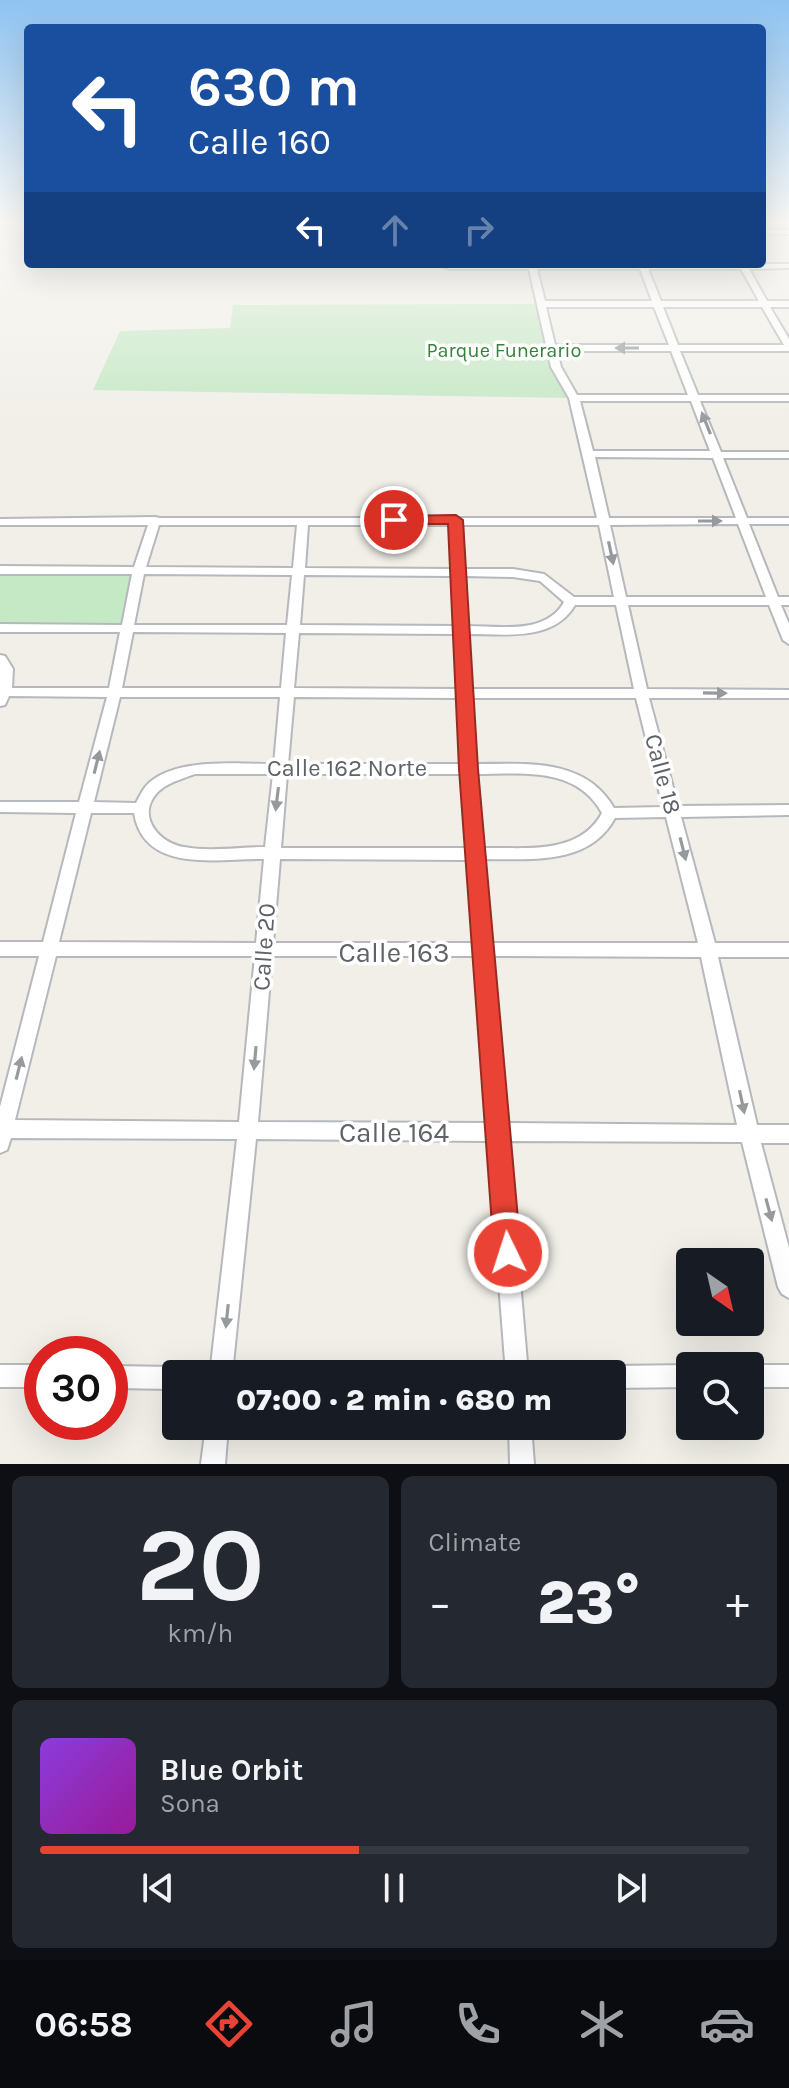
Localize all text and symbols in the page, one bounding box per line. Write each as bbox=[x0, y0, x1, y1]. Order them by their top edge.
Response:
text: 630 m bbox=[188, 54, 360, 119]
icon: left bbox=[56, 56, 160, 160]
text: Calle 160 bbox=[188, 121, 331, 163]
icon: left bbox=[289, 208, 333, 252]
icon: ahead bbox=[373, 208, 417, 252]
icon: right bbox=[457, 208, 501, 252]
park label: Parque Funerario bbox=[427, 339, 581, 362]
one-way arrow bbox=[614, 342, 639, 354]
one-way arrow bbox=[699, 411, 712, 435]
pin bbox=[360, 486, 428, 554]
icon: arrive bbox=[372, 498, 416, 542]
one-way arrow bbox=[698, 515, 723, 527]
one-way arrow bbox=[605, 541, 618, 566]
one-way arrow bbox=[703, 687, 728, 700]
street label: Calle 18 bbox=[639, 731, 687, 817]
one-way arrow bbox=[91, 749, 103, 774]
street label: Calle 162 Norte bbox=[267, 754, 427, 782]
one-way arrow bbox=[270, 786, 283, 811]
one-way arrow bbox=[677, 837, 689, 862]
street label: Calle 20 bbox=[247, 902, 281, 992]
street label: Calle 163 bbox=[338, 936, 450, 969]
one-way arrow bbox=[248, 1045, 261, 1070]
one-way arrow bbox=[13, 1056, 26, 1081]
one-way arrow bbox=[736, 1090, 749, 1115]
street label: Calle 164 bbox=[339, 1116, 449, 1149]
one-way arrow bbox=[763, 1197, 775, 1222]
position arrow bbox=[466, 1211, 550, 1295]
north arrow bbox=[676, 1248, 764, 1336]
map controls bbox=[676, 1248, 764, 1440]
one-way arrow bbox=[221, 1304, 234, 1329]
speed limit sign: 30 bbox=[24, 1336, 128, 1440]
button: search bbox=[676, 1352, 764, 1440]
text: 07:00 · 2 min · 680 m bbox=[236, 1382, 552, 1418]
text: 20 bbox=[136, 1505, 265, 1626]
text: Climate bbox=[429, 1527, 521, 1558]
text: 23° bbox=[537, 1568, 641, 1638]
text: − bbox=[429, 1578, 452, 1629]
text: + bbox=[726, 1578, 749, 1629]
text: km/h bbox=[167, 1618, 233, 1649]
text: Blue Orbit bbox=[160, 1752, 303, 1788]
text: Sona bbox=[160, 1788, 220, 1819]
icon: previous bbox=[136, 1866, 180, 1910]
icon: pause bbox=[372, 1866, 416, 1910]
icon: next bbox=[609, 1866, 653, 1910]
icon: directions bbox=[201, 1996, 257, 2052]
icon: music bbox=[326, 1996, 382, 2052]
icon: phone bbox=[450, 1996, 506, 2052]
icon: climate bbox=[574, 1996, 630, 2052]
icon: car bbox=[699, 1996, 755, 2052]
text: 06:58 bbox=[34, 2003, 133, 2045]

